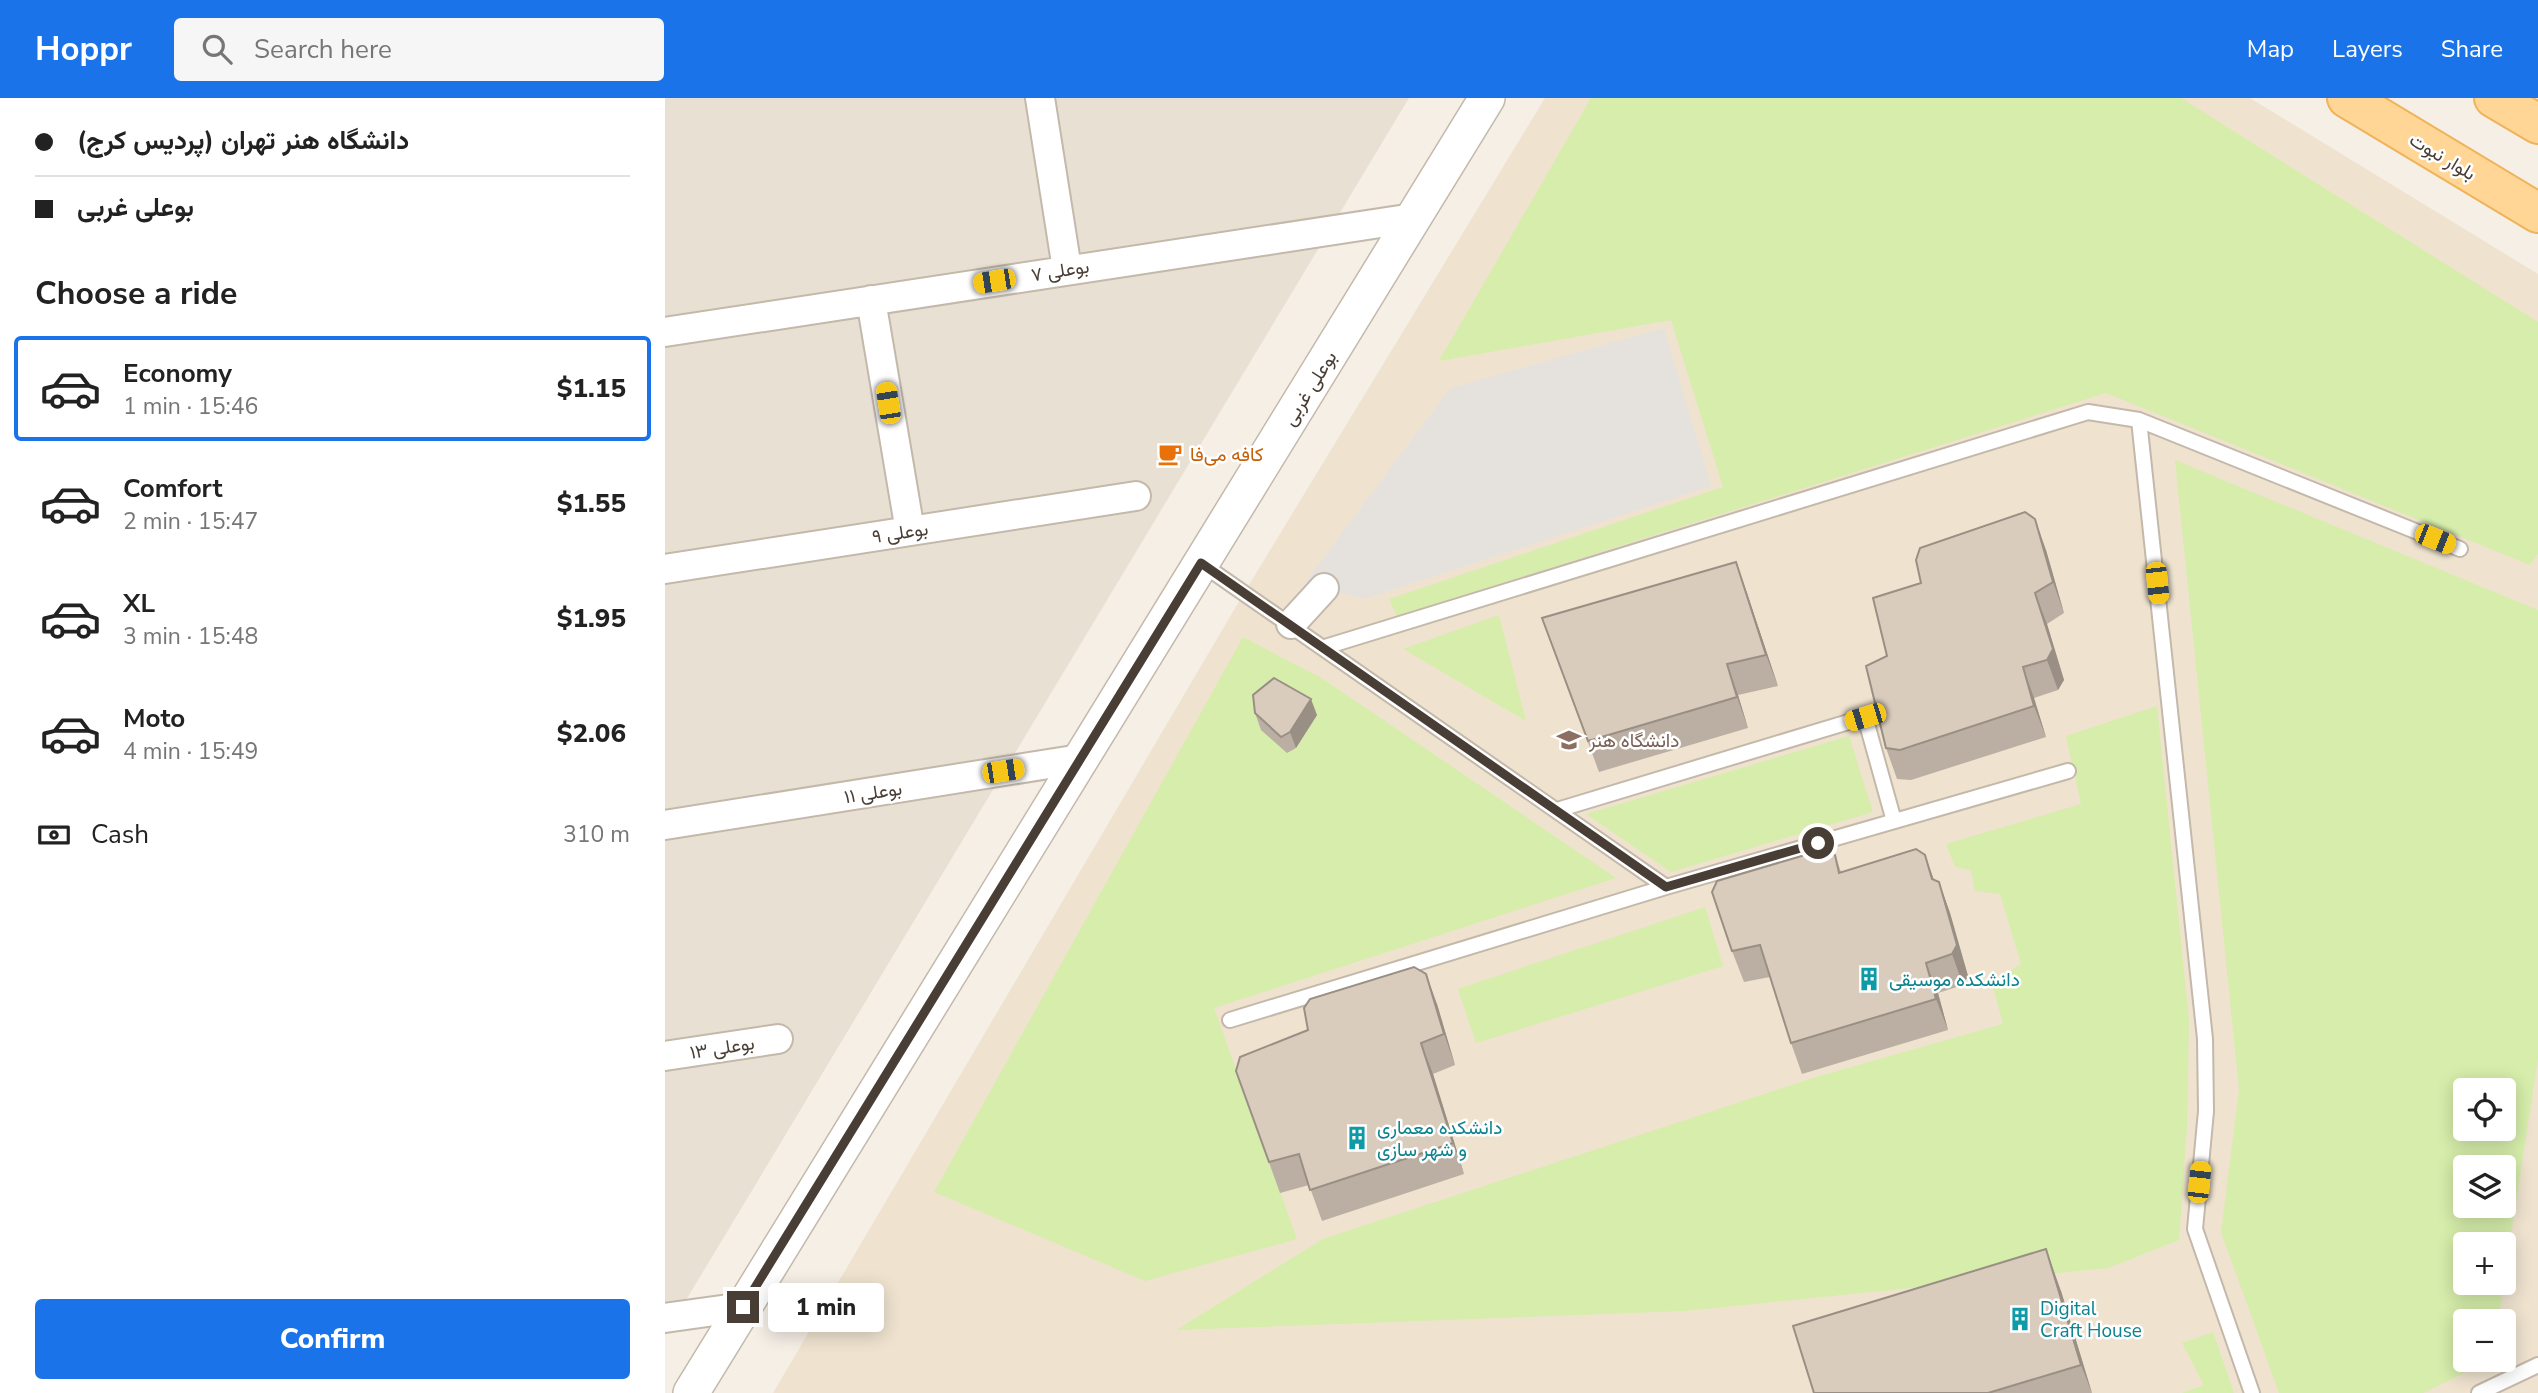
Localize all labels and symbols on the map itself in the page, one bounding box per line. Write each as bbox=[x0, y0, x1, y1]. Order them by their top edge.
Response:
street label: بلوار نبوت bbox=[2405, 127, 2480, 187]
street label: بوعلی ۷ bbox=[1029, 254, 1091, 288]
car bbox=[972, 267, 1017, 295]
street label: بوعلی غربی bbox=[1277, 346, 1343, 431]
car bbox=[875, 381, 902, 425]
cafe icon: کافه می‌فا bbox=[1156, 440, 1184, 468]
place label: کافه می‌فا bbox=[1190, 442, 1263, 468]
street label: بوعلی ۹ bbox=[870, 516, 930, 550]
car bbox=[2412, 521, 2459, 557]
car bbox=[2145, 561, 2170, 605]
car bbox=[1842, 701, 1889, 733]
school or university icon: دانشگاه هنر bbox=[1555, 726, 1583, 754]
place label: دانشگاه هنر bbox=[1588, 728, 1679, 754]
car bbox=[981, 757, 1026, 785]
street label: بوعلی ۱۱ bbox=[842, 776, 904, 810]
route start bbox=[1802, 827, 1834, 859]
building icon: دانشکده موسیقی bbox=[1855, 965, 1883, 993]
place label: دانشکده موسیقی bbox=[1889, 967, 2020, 993]
street label: بوعلی ۱۳ bbox=[688, 1030, 756, 1066]
place label: دانشکده معماری و شهر سازی bbox=[1377, 1115, 1502, 1163]
building icon: دانشکده معماری و شهر سازی bbox=[1343, 1124, 1371, 1152]
car bbox=[2187, 1160, 2212, 1204]
callout: 1 min bbox=[767, 1282, 883, 1332]
route end bbox=[727, 1291, 759, 1323]
place label: Digital Craft House bbox=[2040, 1296, 2142, 1344]
building icon: Digital Craft House bbox=[2006, 1305, 2034, 1333]

